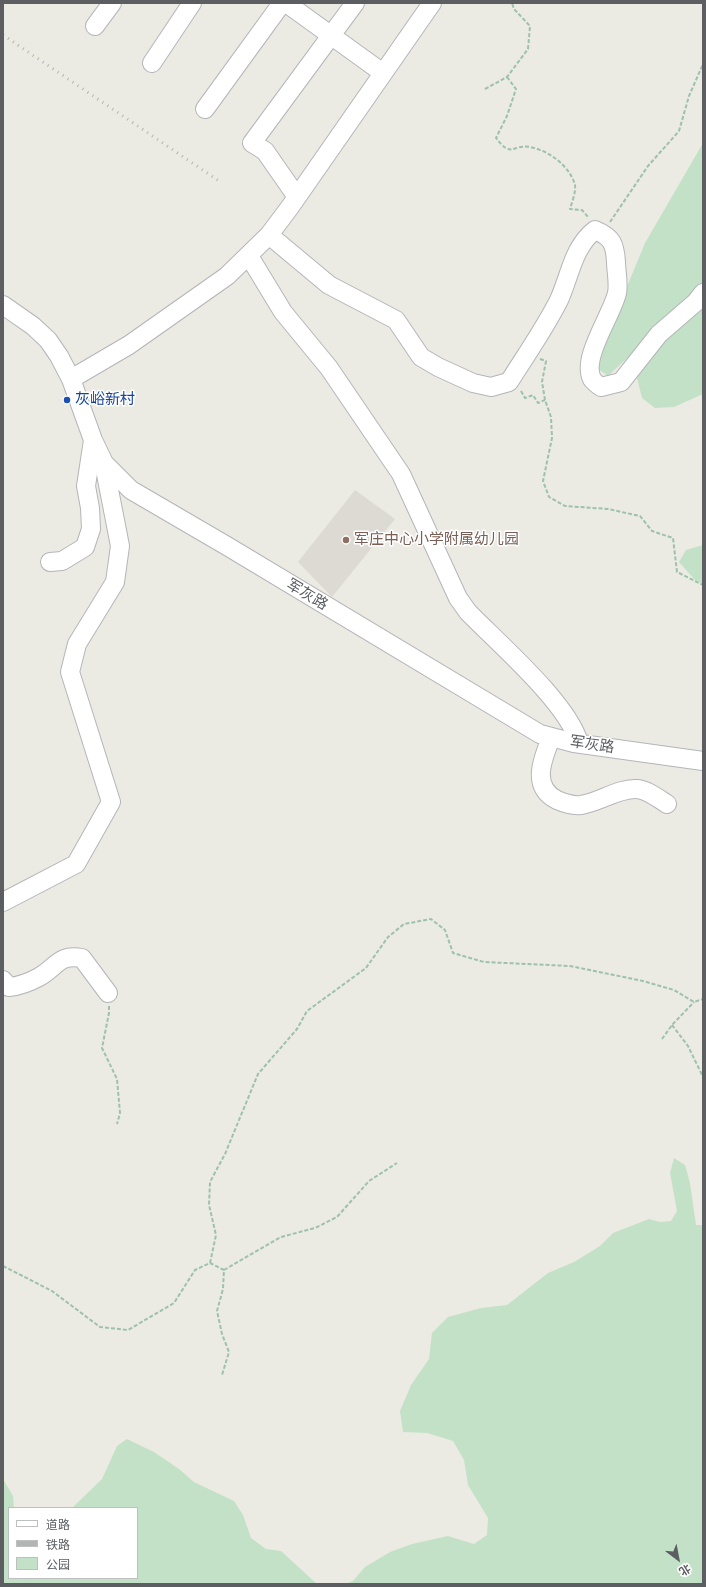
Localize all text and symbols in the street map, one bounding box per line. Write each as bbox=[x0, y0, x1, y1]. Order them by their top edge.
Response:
place label: 灰峪新村 bbox=[75, 391, 135, 409]
marker: 灰峪新村 bbox=[62, 395, 72, 405]
place label: 军庄中心小学附属幼儿园 bbox=[354, 531, 519, 549]
marker: 军庄中心小学附属幼儿园 bbox=[341, 535, 351, 545]
street label: 军灰路 bbox=[283, 576, 331, 614]
street label: 军灰路 bbox=[568, 733, 616, 757]
legend bbox=[8, 1507, 138, 1579]
text: 道路 bbox=[46, 1518, 70, 1532]
text: 铁路 bbox=[46, 1538, 70, 1552]
north arrow bbox=[658, 1539, 698, 1579]
text: 公园 bbox=[46, 1558, 70, 1572]
text: 北 bbox=[677, 1561, 693, 1578]

